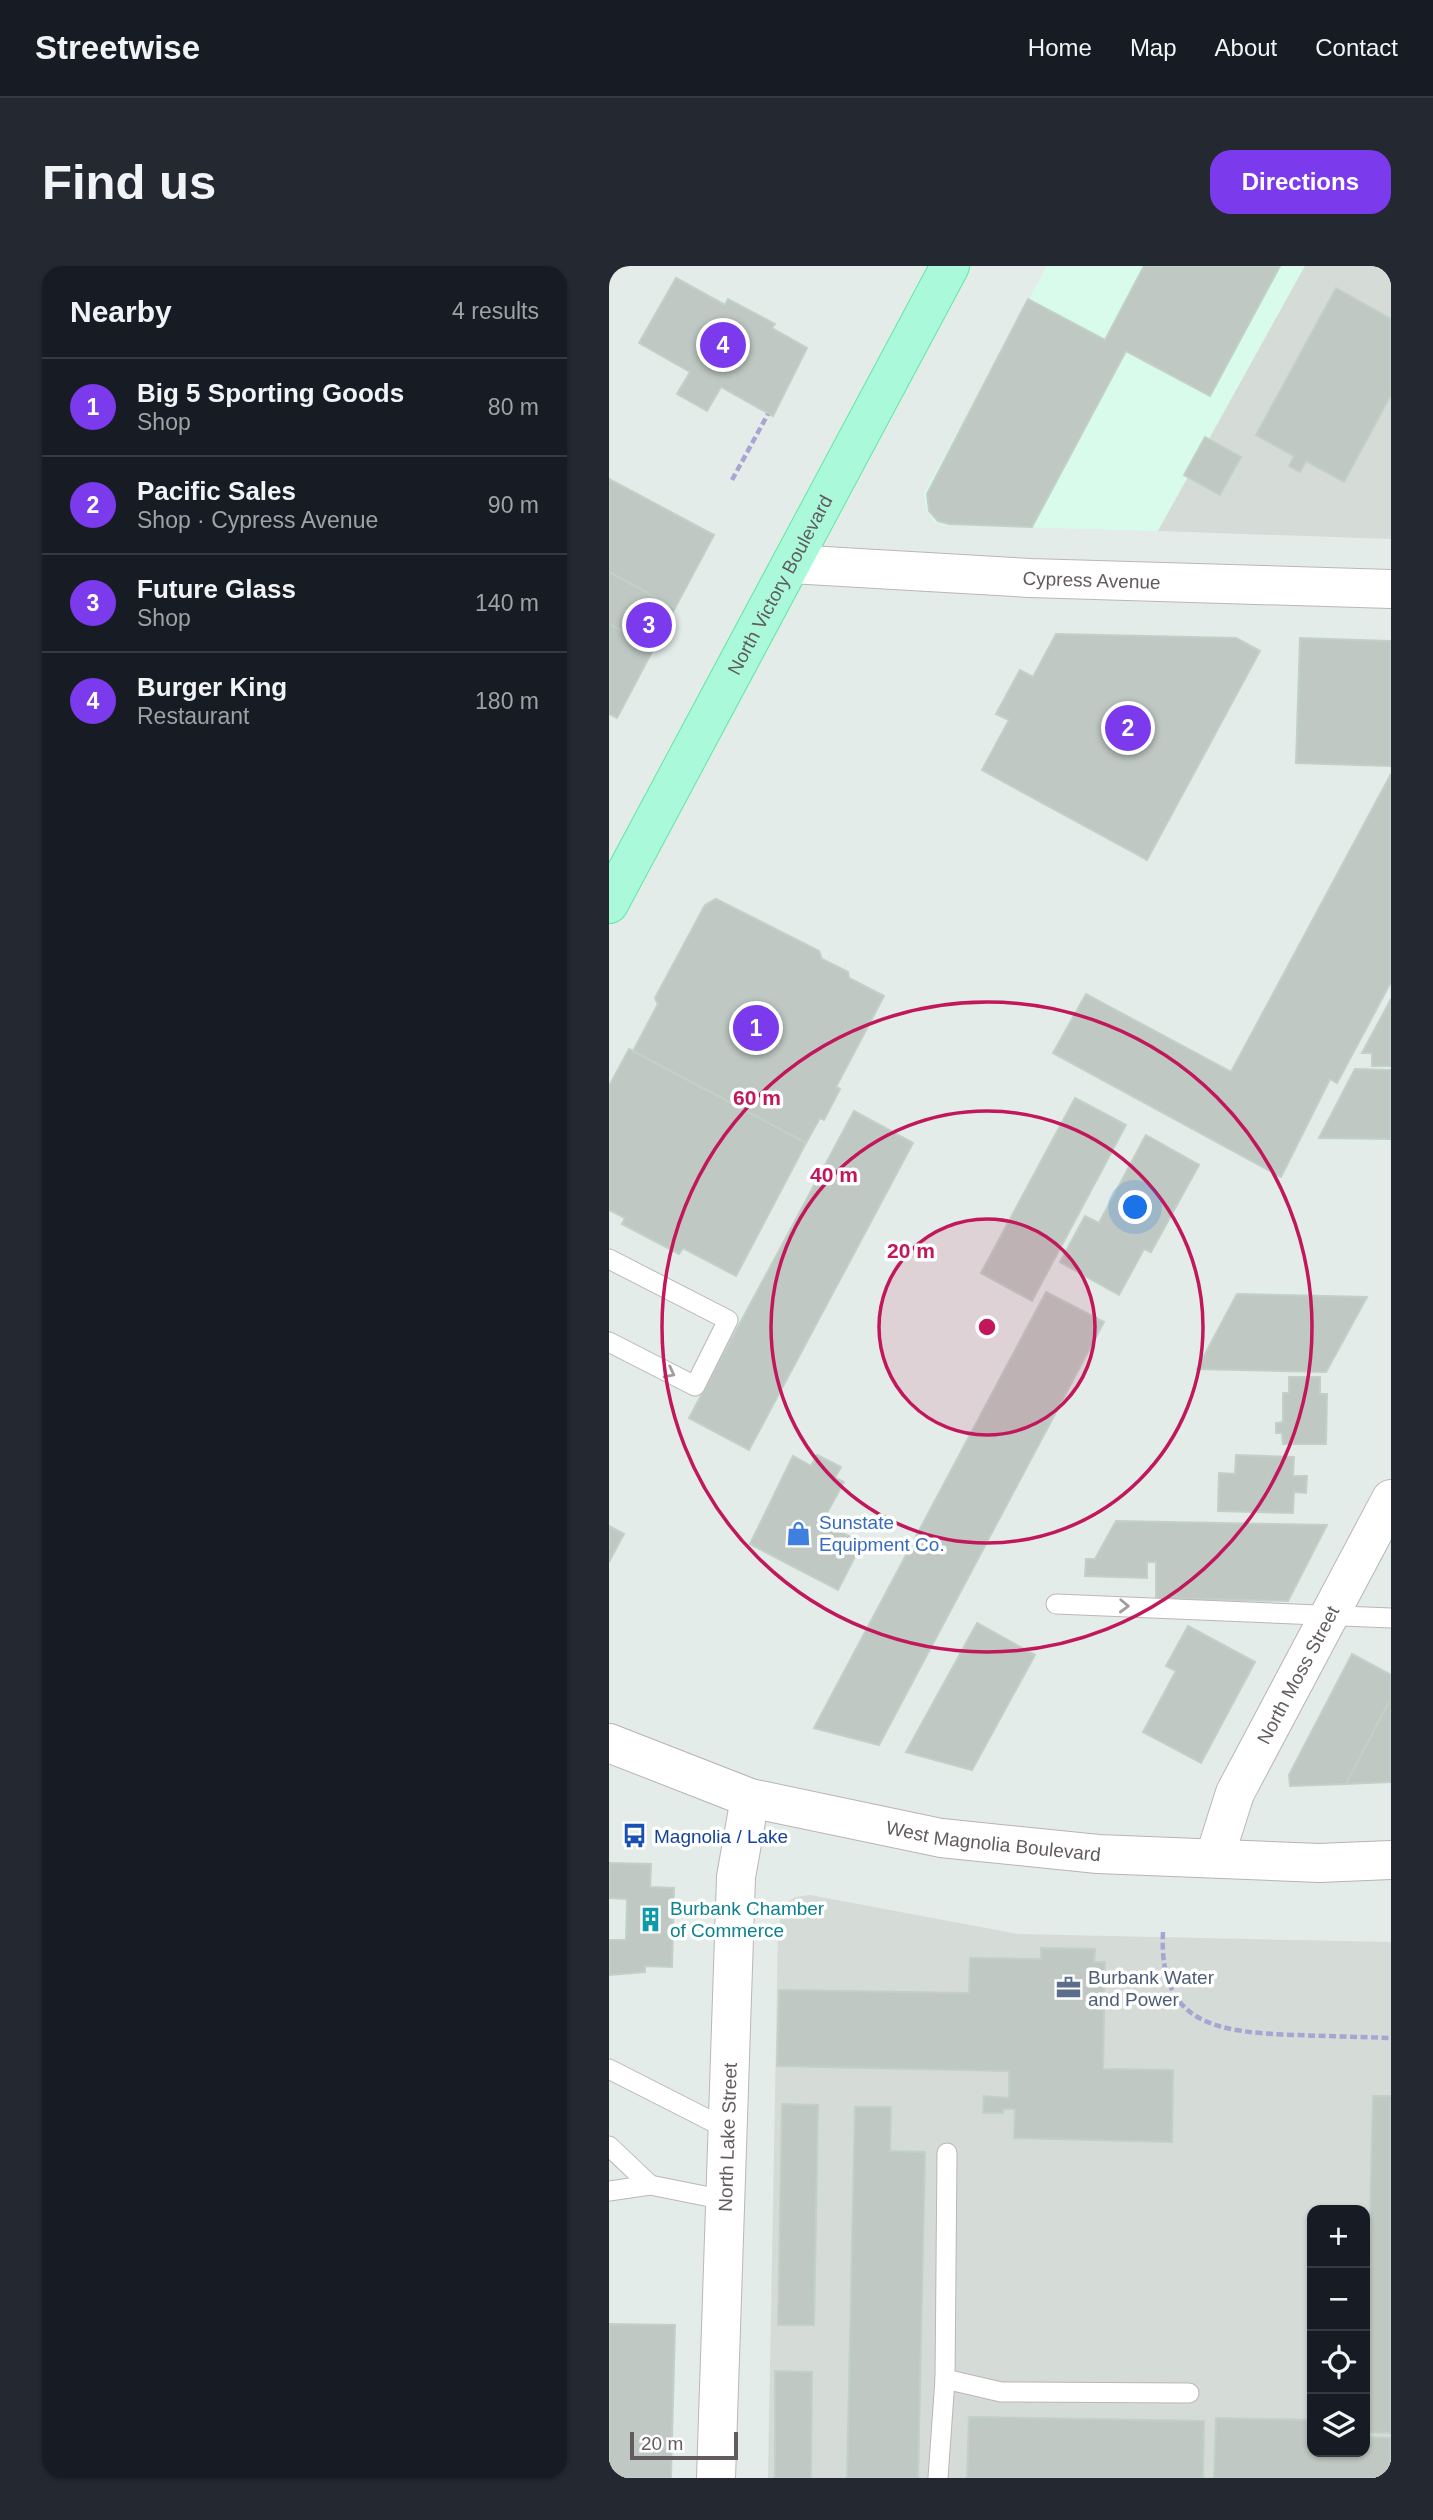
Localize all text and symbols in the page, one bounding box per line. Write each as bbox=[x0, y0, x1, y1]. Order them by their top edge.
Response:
text: Streetwise bbox=[35, 29, 200, 66]
text: Home bbox=[1028, 34, 1092, 61]
text: Map bbox=[1130, 34, 1177, 61]
text: About bbox=[1215, 34, 1277, 61]
text: Contact bbox=[1315, 34, 1398, 61]
button: Directions bbox=[1210, 150, 1391, 214]
text: Find us bbox=[42, 155, 216, 209]
text: Nearby bbox=[70, 295, 172, 328]
text: 4 results bbox=[452, 298, 539, 324]
pin: 4 bbox=[700, 319, 746, 371]
text: Big 5 Sporting Goods bbox=[137, 378, 404, 408]
text: 1 bbox=[87, 394, 99, 420]
text: 80 m bbox=[488, 394, 539, 420]
text: Shop bbox=[137, 409, 191, 435]
text: Pacific Sales bbox=[137, 476, 296, 506]
street label: North Victory Boulevard bbox=[723, 491, 836, 678]
text: 2 bbox=[87, 492, 99, 518]
text: 90 m bbox=[488, 492, 539, 518]
text: Shop · Cypress Avenue bbox=[137, 507, 378, 533]
street label: Cypress Avenue bbox=[1022, 567, 1161, 592]
text: Future Glass bbox=[137, 574, 296, 604]
text: 3 bbox=[87, 590, 99, 616]
text: 140 m bbox=[475, 590, 539, 616]
pin: 3 bbox=[626, 599, 672, 651]
text: Shop bbox=[137, 605, 191, 631]
text: Burger King bbox=[137, 672, 287, 702]
text: 4 bbox=[87, 688, 99, 714]
text: 180 m bbox=[475, 688, 539, 714]
pin: 2 bbox=[1105, 702, 1151, 754]
text: Restaurant bbox=[137, 703, 250, 729]
pin: 1 bbox=[733, 1002, 779, 1054]
text: 60 m bbox=[733, 1086, 781, 1109]
text: 40 m bbox=[810, 1163, 858, 1186]
your location bbox=[1118, 1190, 1152, 1224]
text: 20 m bbox=[887, 1239, 935, 1262]
centre of rings bbox=[975, 1315, 999, 1339]
one-way arrow bbox=[663, 1365, 675, 1379]
place label: Sunstate Equipment Co. bbox=[819, 1512, 945, 1555]
shop icon: Sunstate Equipment Co. bbox=[785, 1519, 813, 1547]
one-way arrow bbox=[1119, 1599, 1130, 1614]
street label: North Moss Street bbox=[1253, 1601, 1343, 1747]
street label: West Magnolia Boulevard bbox=[884, 1816, 1102, 1865]
bus stop icon: Magnolia / Lake bbox=[620, 1822, 648, 1850]
place label: Magnolia / Lake bbox=[654, 1826, 788, 1847]
place label: Burbank Chamber of Commerce bbox=[670, 1898, 825, 1941]
building icon: Burbank Chamber of Commerce bbox=[636, 1905, 664, 1933]
place label: Burbank Water and Power bbox=[1088, 1967, 1215, 2010]
office icon: Burbank Water and Power bbox=[1054, 1974, 1082, 2002]
street label: North Lake Street bbox=[714, 2062, 740, 2212]
map controls bbox=[1307, 2205, 1370, 2457]
button: + bbox=[1307, 2205, 1370, 2268]
button: − bbox=[1307, 2268, 1370, 2331]
button: locate bbox=[1307, 2331, 1370, 2394]
button: layers bbox=[1307, 2394, 1370, 2457]
scale bar bbox=[630, 2429, 739, 2461]
text: 20 m bbox=[641, 2433, 683, 2454]

